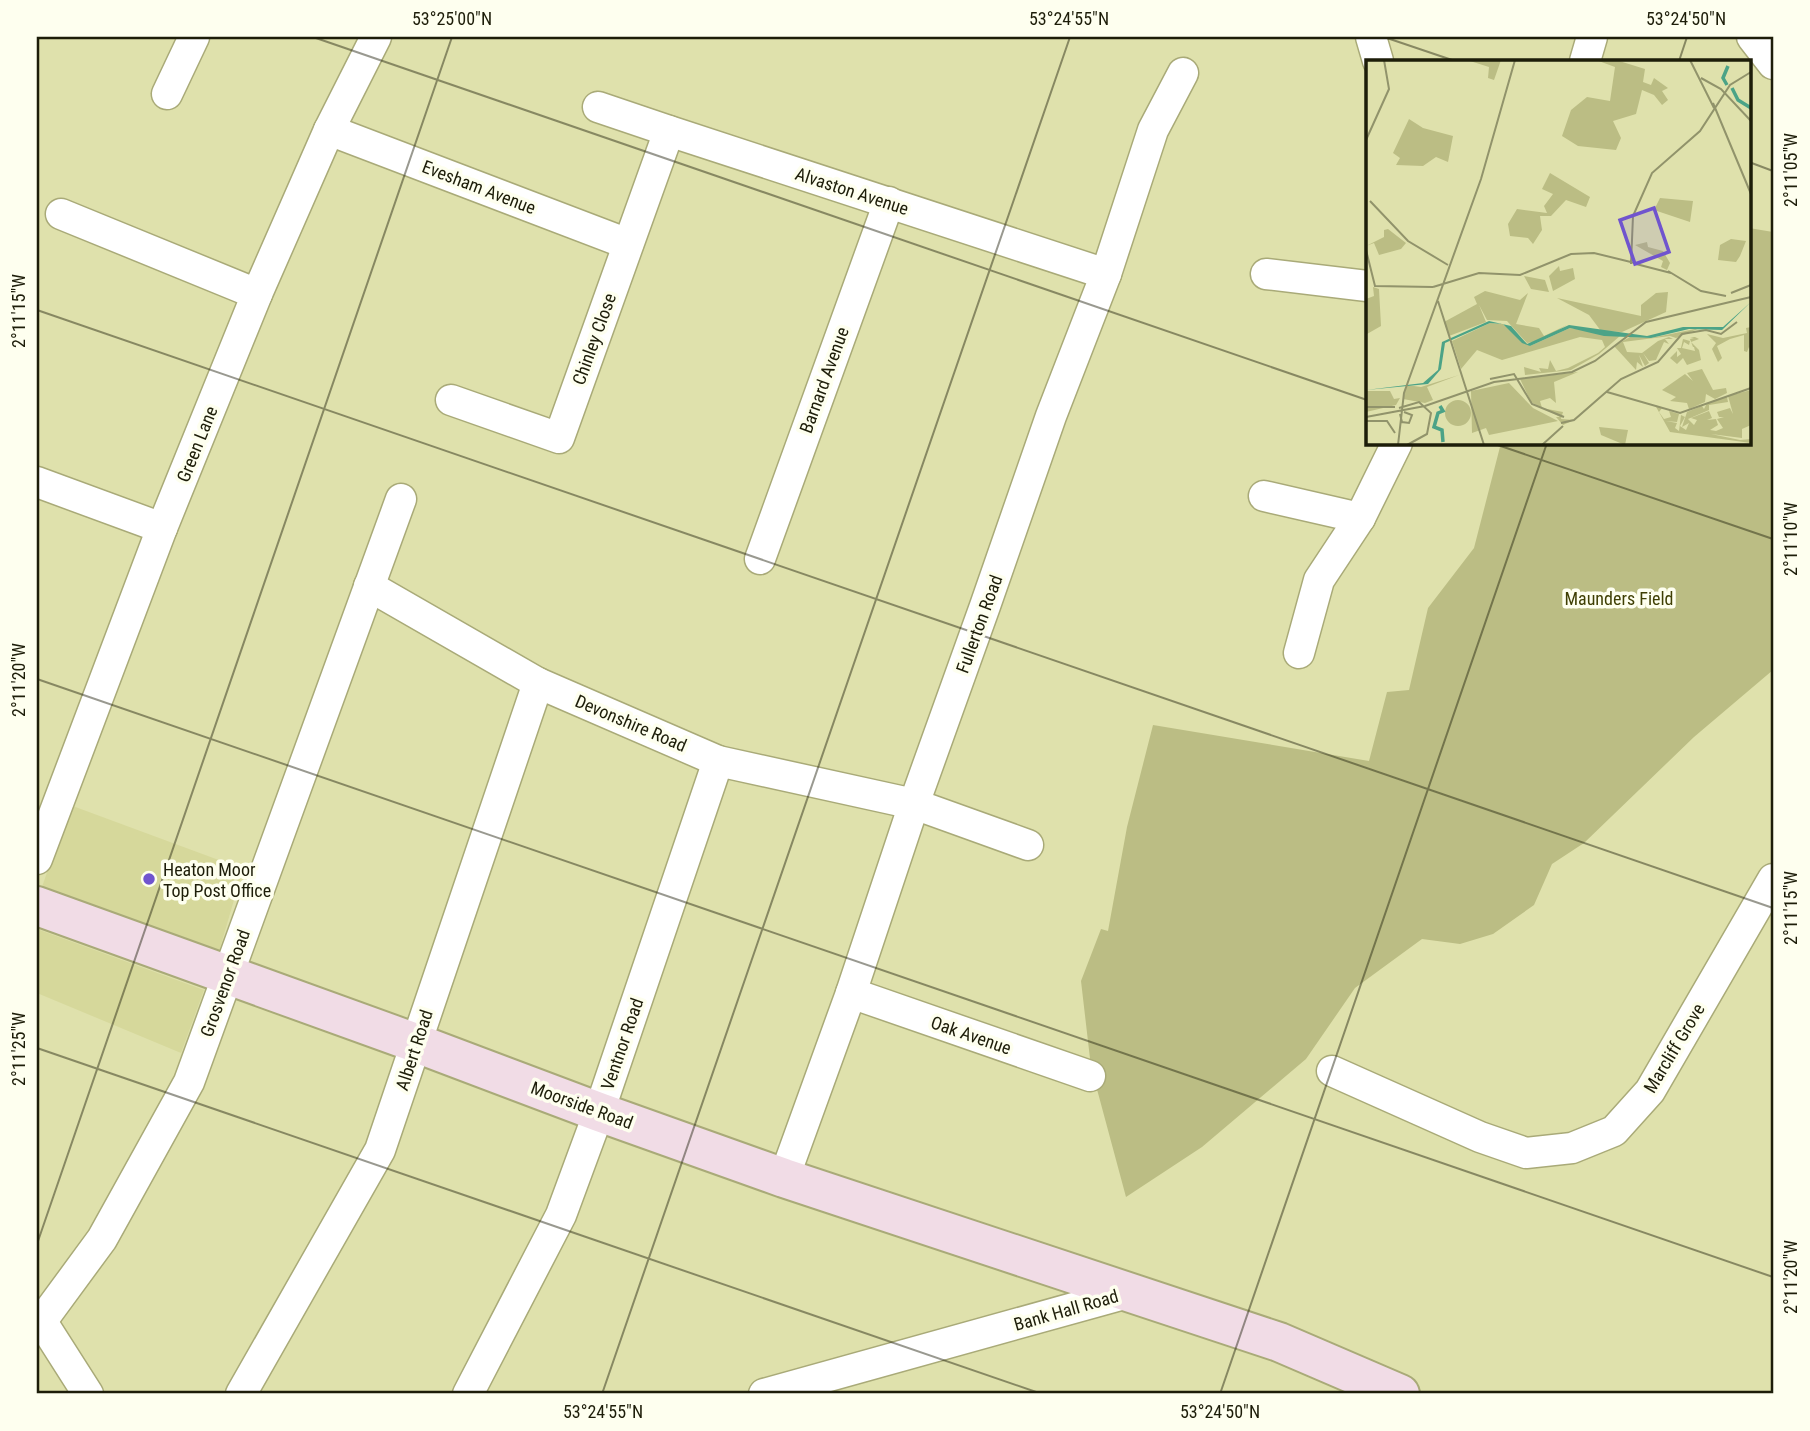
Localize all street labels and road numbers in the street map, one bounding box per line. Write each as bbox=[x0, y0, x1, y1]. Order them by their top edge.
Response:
street label: Evesham Avenue bbox=[419, 156, 539, 218]
street label: Alvaston Avenue bbox=[793, 163, 911, 219]
street label: Chinley Close bbox=[568, 290, 620, 388]
street label: Barnard Avenue bbox=[795, 324, 853, 436]
street label: Green Lane bbox=[172, 403, 222, 485]
street label: Fullerton Road bbox=[952, 572, 1006, 676]
street label: Devonshire Road bbox=[572, 690, 690, 756]
street label: Grosvenor Road bbox=[196, 926, 254, 1040]
street label: Ventnor Road bbox=[596, 995, 648, 1093]
street label: Marcliff Grove bbox=[1639, 1000, 1709, 1096]
street label: Albert Road bbox=[391, 1007, 437, 1093]
street label: Oak Avenue bbox=[928, 1011, 1014, 1059]
street label: Moorside Road bbox=[528, 1077, 636, 1133]
street label: Bank Hall Road bbox=[1011, 1285, 1121, 1335]

